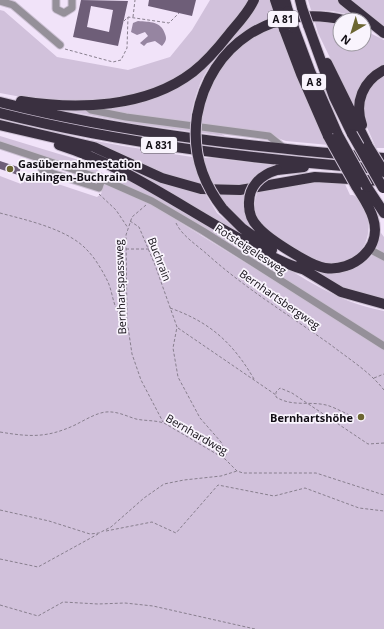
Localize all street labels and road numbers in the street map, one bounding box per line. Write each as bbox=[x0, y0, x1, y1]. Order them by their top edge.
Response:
road number: A 81 bbox=[268, 11, 298, 27]
road number: A 8 bbox=[302, 74, 326, 90]
road number: A 831 bbox=[141, 137, 177, 153]
street label: Rotsteigelesweg bbox=[212, 220, 290, 278]
street label: Buchrain bbox=[145, 235, 175, 283]
street label: Bernhartspassweg bbox=[111, 239, 129, 335]
street label: Bernhartsbergweg bbox=[237, 266, 323, 332]
street label: Bernhardweg bbox=[163, 410, 231, 458]

